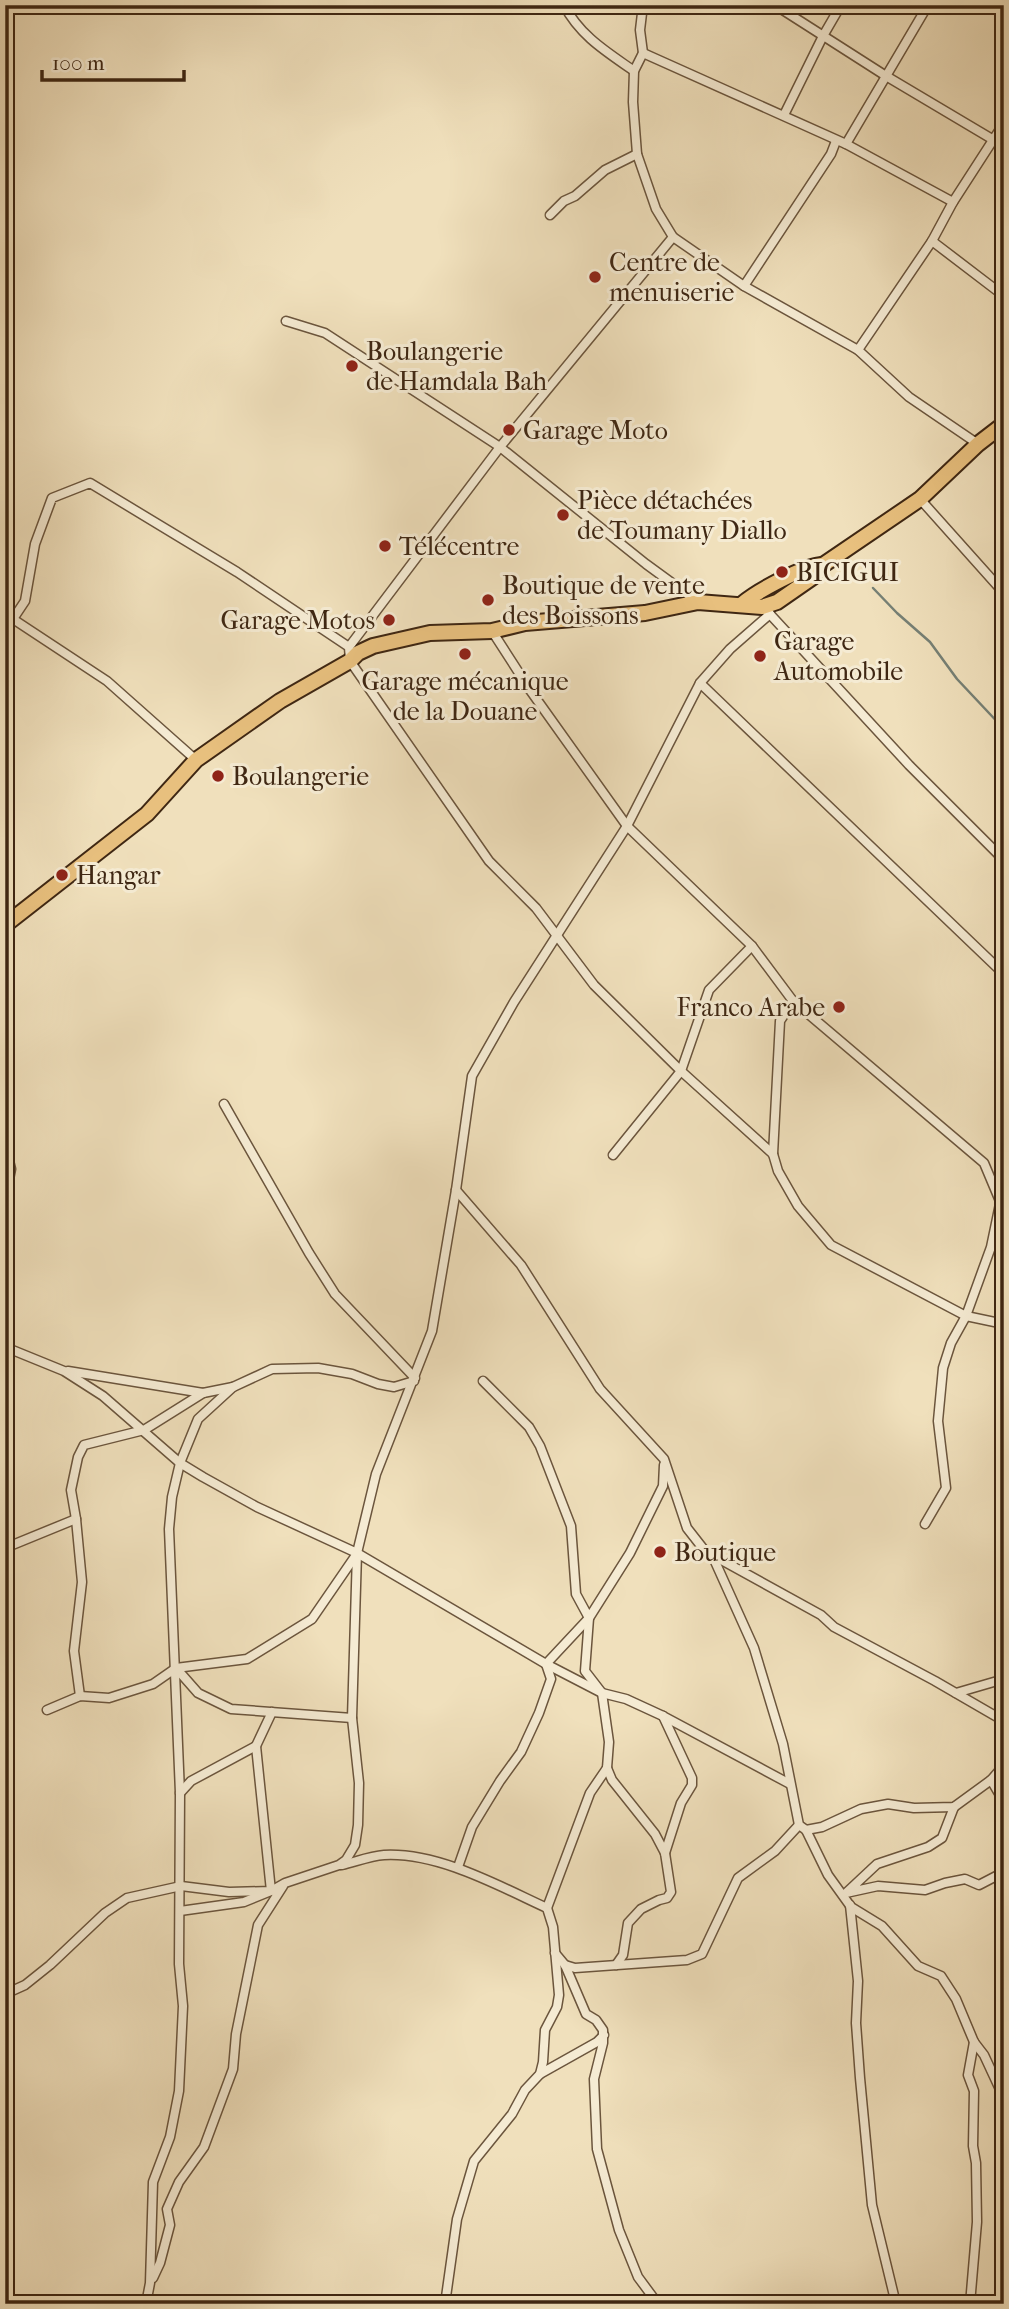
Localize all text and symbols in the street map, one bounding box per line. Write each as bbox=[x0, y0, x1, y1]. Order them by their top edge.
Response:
scale bar bbox=[42, 38, 184, 82]
text: 100 m bbox=[52, 51, 105, 75]
place label: Centre de menuiserie bbox=[609, 247, 735, 308]
marker: Centre de menuiserie bbox=[587, 269, 603, 285]
place label: Boulangerie de Hamdala Bah bbox=[366, 336, 548, 397]
marker: Boulangerie de Hamdala Bah bbox=[344, 358, 360, 374]
place label: Garage Moto bbox=[523, 415, 668, 446]
marker: Garage Moto bbox=[501, 422, 517, 438]
place label: Pièce détachées de Toumany Diallo bbox=[577, 485, 787, 546]
marker: Pièce détachées de Toumany Diallo bbox=[555, 507, 571, 523]
place label: Télécentre bbox=[399, 531, 519, 562]
marker: Télécentre bbox=[377, 538, 393, 554]
place label: BICIGUI bbox=[796, 557, 899, 588]
marker: BICIGUI bbox=[774, 564, 790, 580]
place label: Boutique de vente des Boissons bbox=[502, 570, 705, 631]
marker: Boutique de vente des Boissons bbox=[480, 592, 496, 608]
place label: Garage Motos bbox=[221, 605, 375, 636]
marker: Garage Motos bbox=[381, 612, 397, 628]
place label: Garage Automobile bbox=[773, 626, 903, 687]
marker: Garage mécanique de la Douane bbox=[457, 646, 473, 662]
marker: Garage Automobile bbox=[752, 648, 768, 664]
place label: Garage mécanique de la Douane bbox=[361, 666, 569, 727]
place label: Boulangerie bbox=[232, 761, 369, 792]
marker: Boulangerie bbox=[210, 768, 226, 784]
place label: Hangar bbox=[76, 860, 161, 891]
marker: Hangar bbox=[54, 867, 70, 883]
place label: Franco Arabe bbox=[676, 992, 825, 1023]
marker: Franco Arabe bbox=[831, 999, 847, 1015]
place label: Boutique bbox=[674, 1537, 776, 1568]
marker: Boutique bbox=[652, 1544, 668, 1560]

